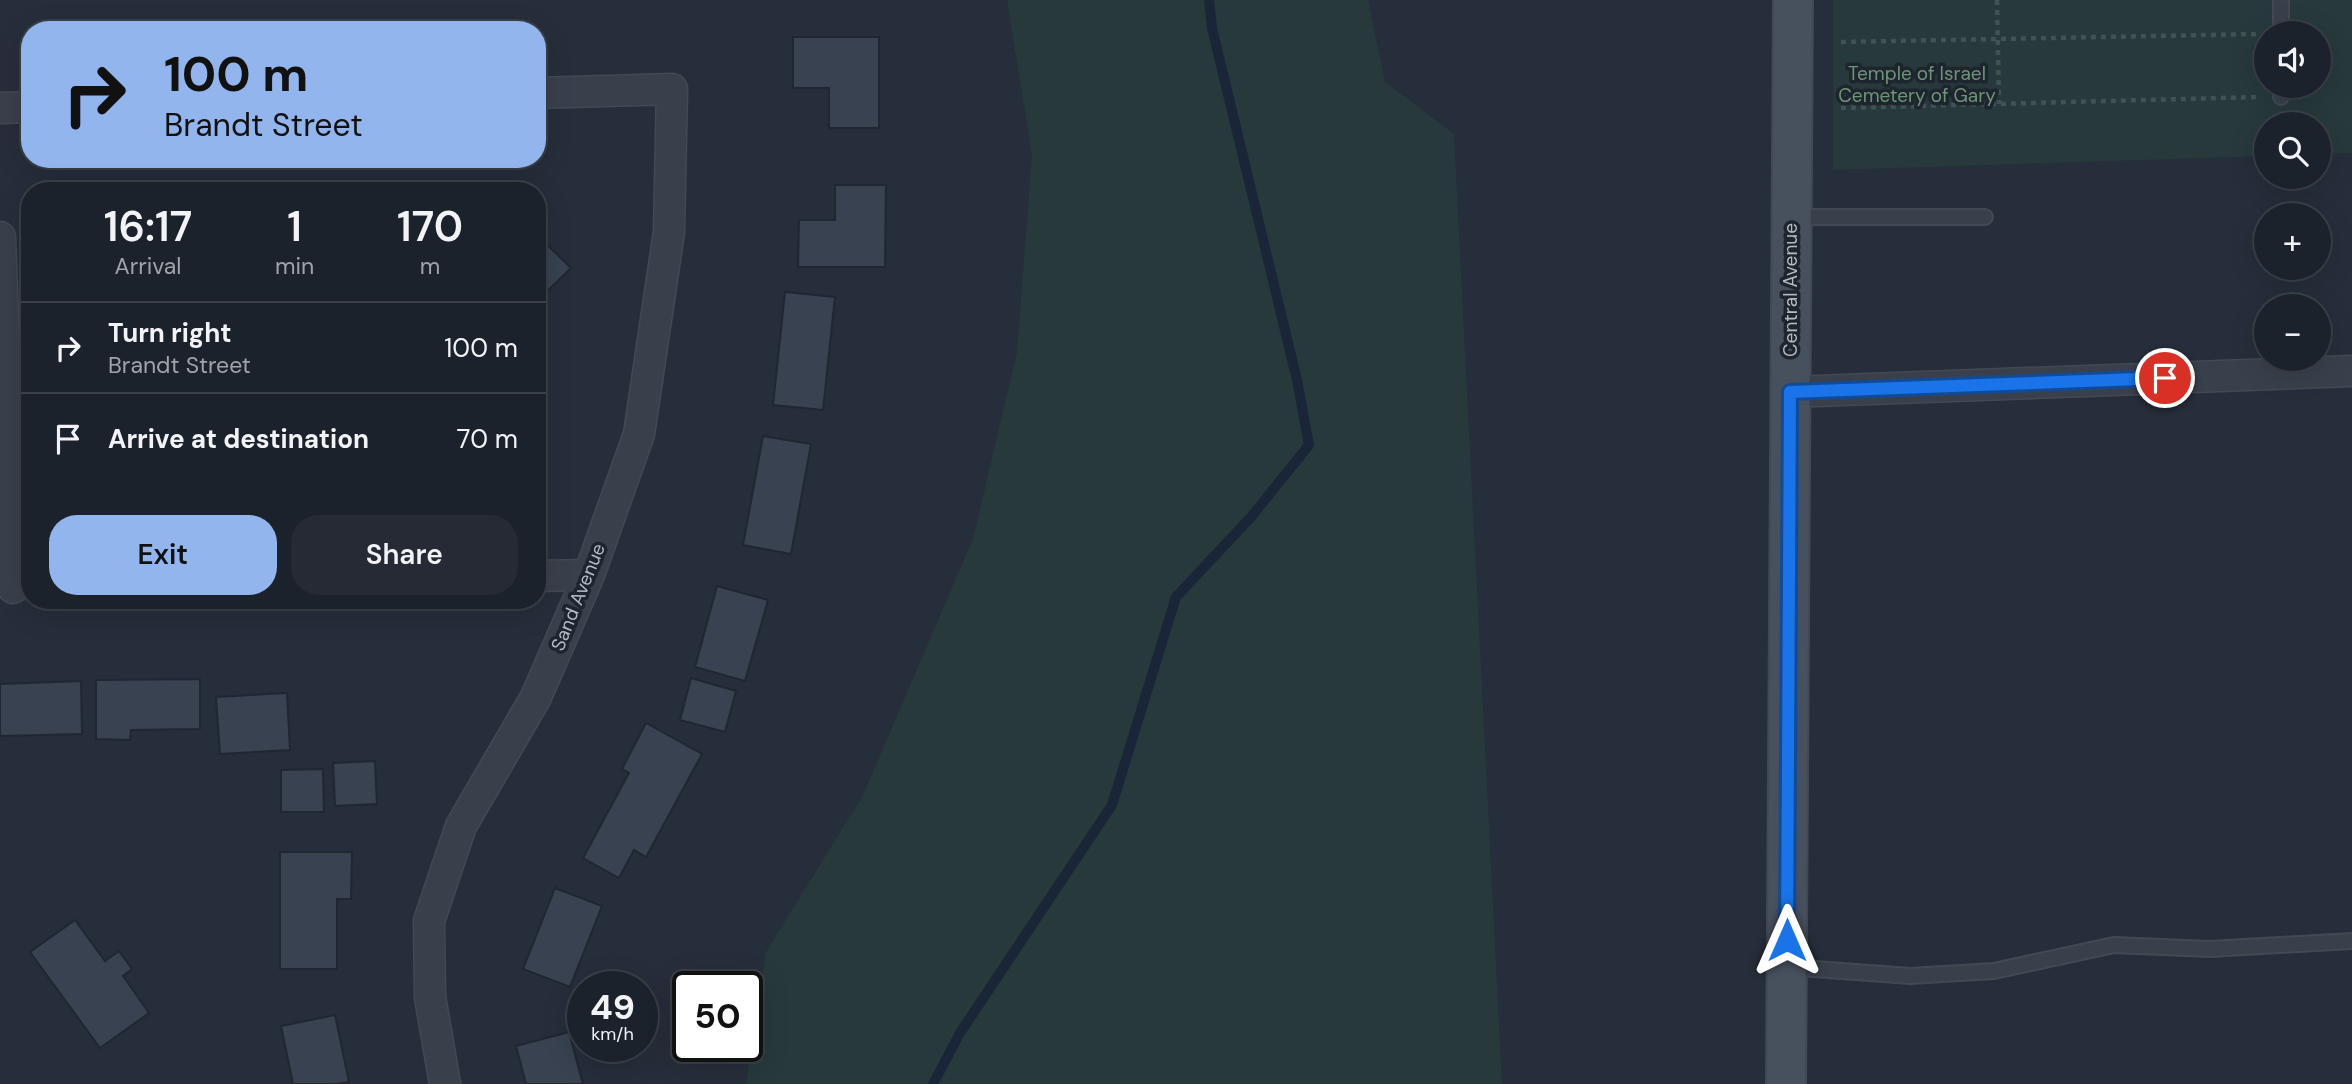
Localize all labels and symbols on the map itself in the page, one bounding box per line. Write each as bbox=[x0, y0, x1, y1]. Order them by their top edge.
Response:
park label: Temple of Israel Cemetery of Gary bbox=[1838, 61, 1996, 108]
street label: Central Avenue bbox=[1778, 223, 1803, 357]
pin bbox=[2135, 348, 2195, 408]
street label: Sand Avenue bbox=[545, 540, 611, 654]
position arrow bbox=[1750, 903, 1824, 977]
speed limit sign: 50 bbox=[672, 971, 763, 1062]

